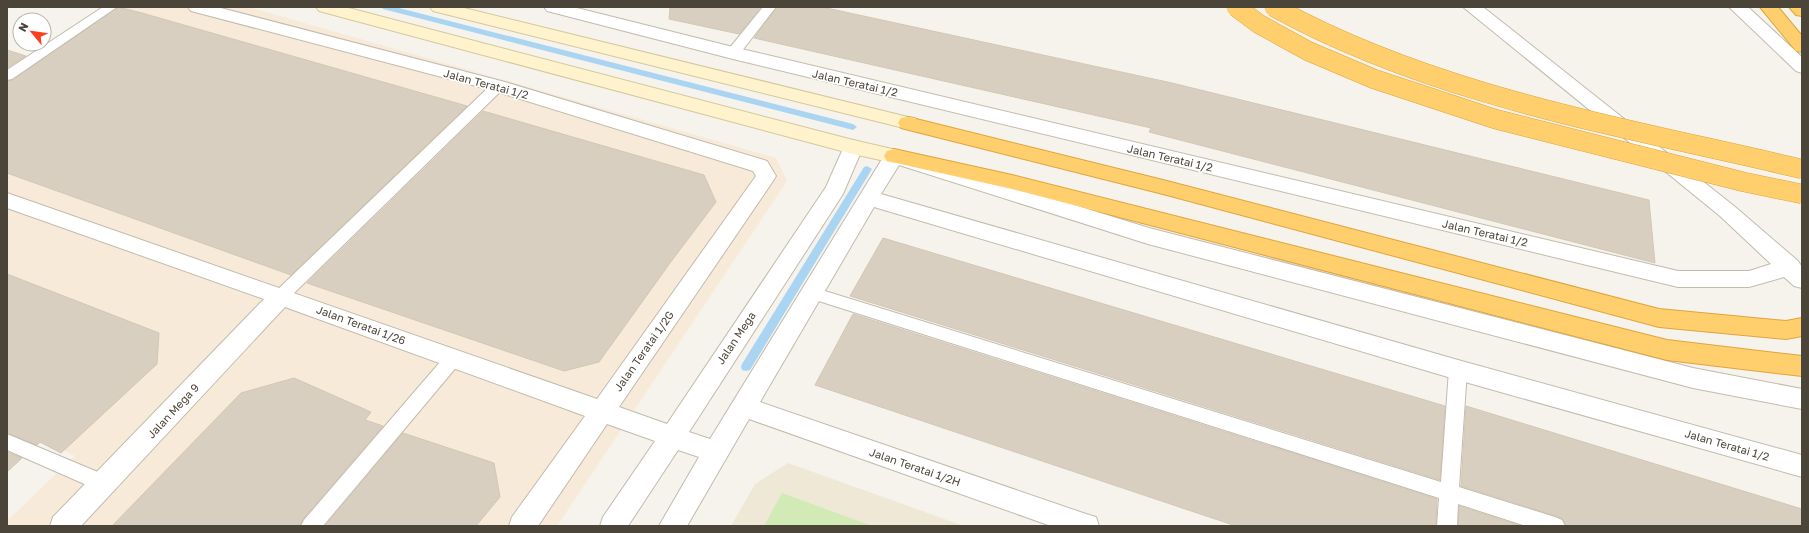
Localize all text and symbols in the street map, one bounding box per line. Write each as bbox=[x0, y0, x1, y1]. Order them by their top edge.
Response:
north arrow bbox=[12, 12, 52, 52]
text: N bbox=[15, 20, 31, 34]
street label: Jalan Teratai 1/2 bbox=[442, 66, 530, 101]
street label: Jalan Teratai 1/2 bbox=[811, 66, 899, 99]
street label: Jalan Teratai 1/2 bbox=[1126, 141, 1214, 174]
street label: Jalan Teratai 1/2 bbox=[1441, 216, 1529, 249]
street label: Jalan Teratai 1/26 bbox=[315, 302, 408, 347]
street label: Jalan Teratai 1/2G bbox=[611, 308, 676, 393]
street label: Jalan Mega bbox=[713, 309, 758, 366]
street label: Jalan Mega 9 bbox=[144, 381, 201, 441]
street label: Jalan Teratai 1/2 bbox=[1683, 426, 1771, 463]
street label: Jalan Teratai 1/2H bbox=[868, 445, 963, 488]

